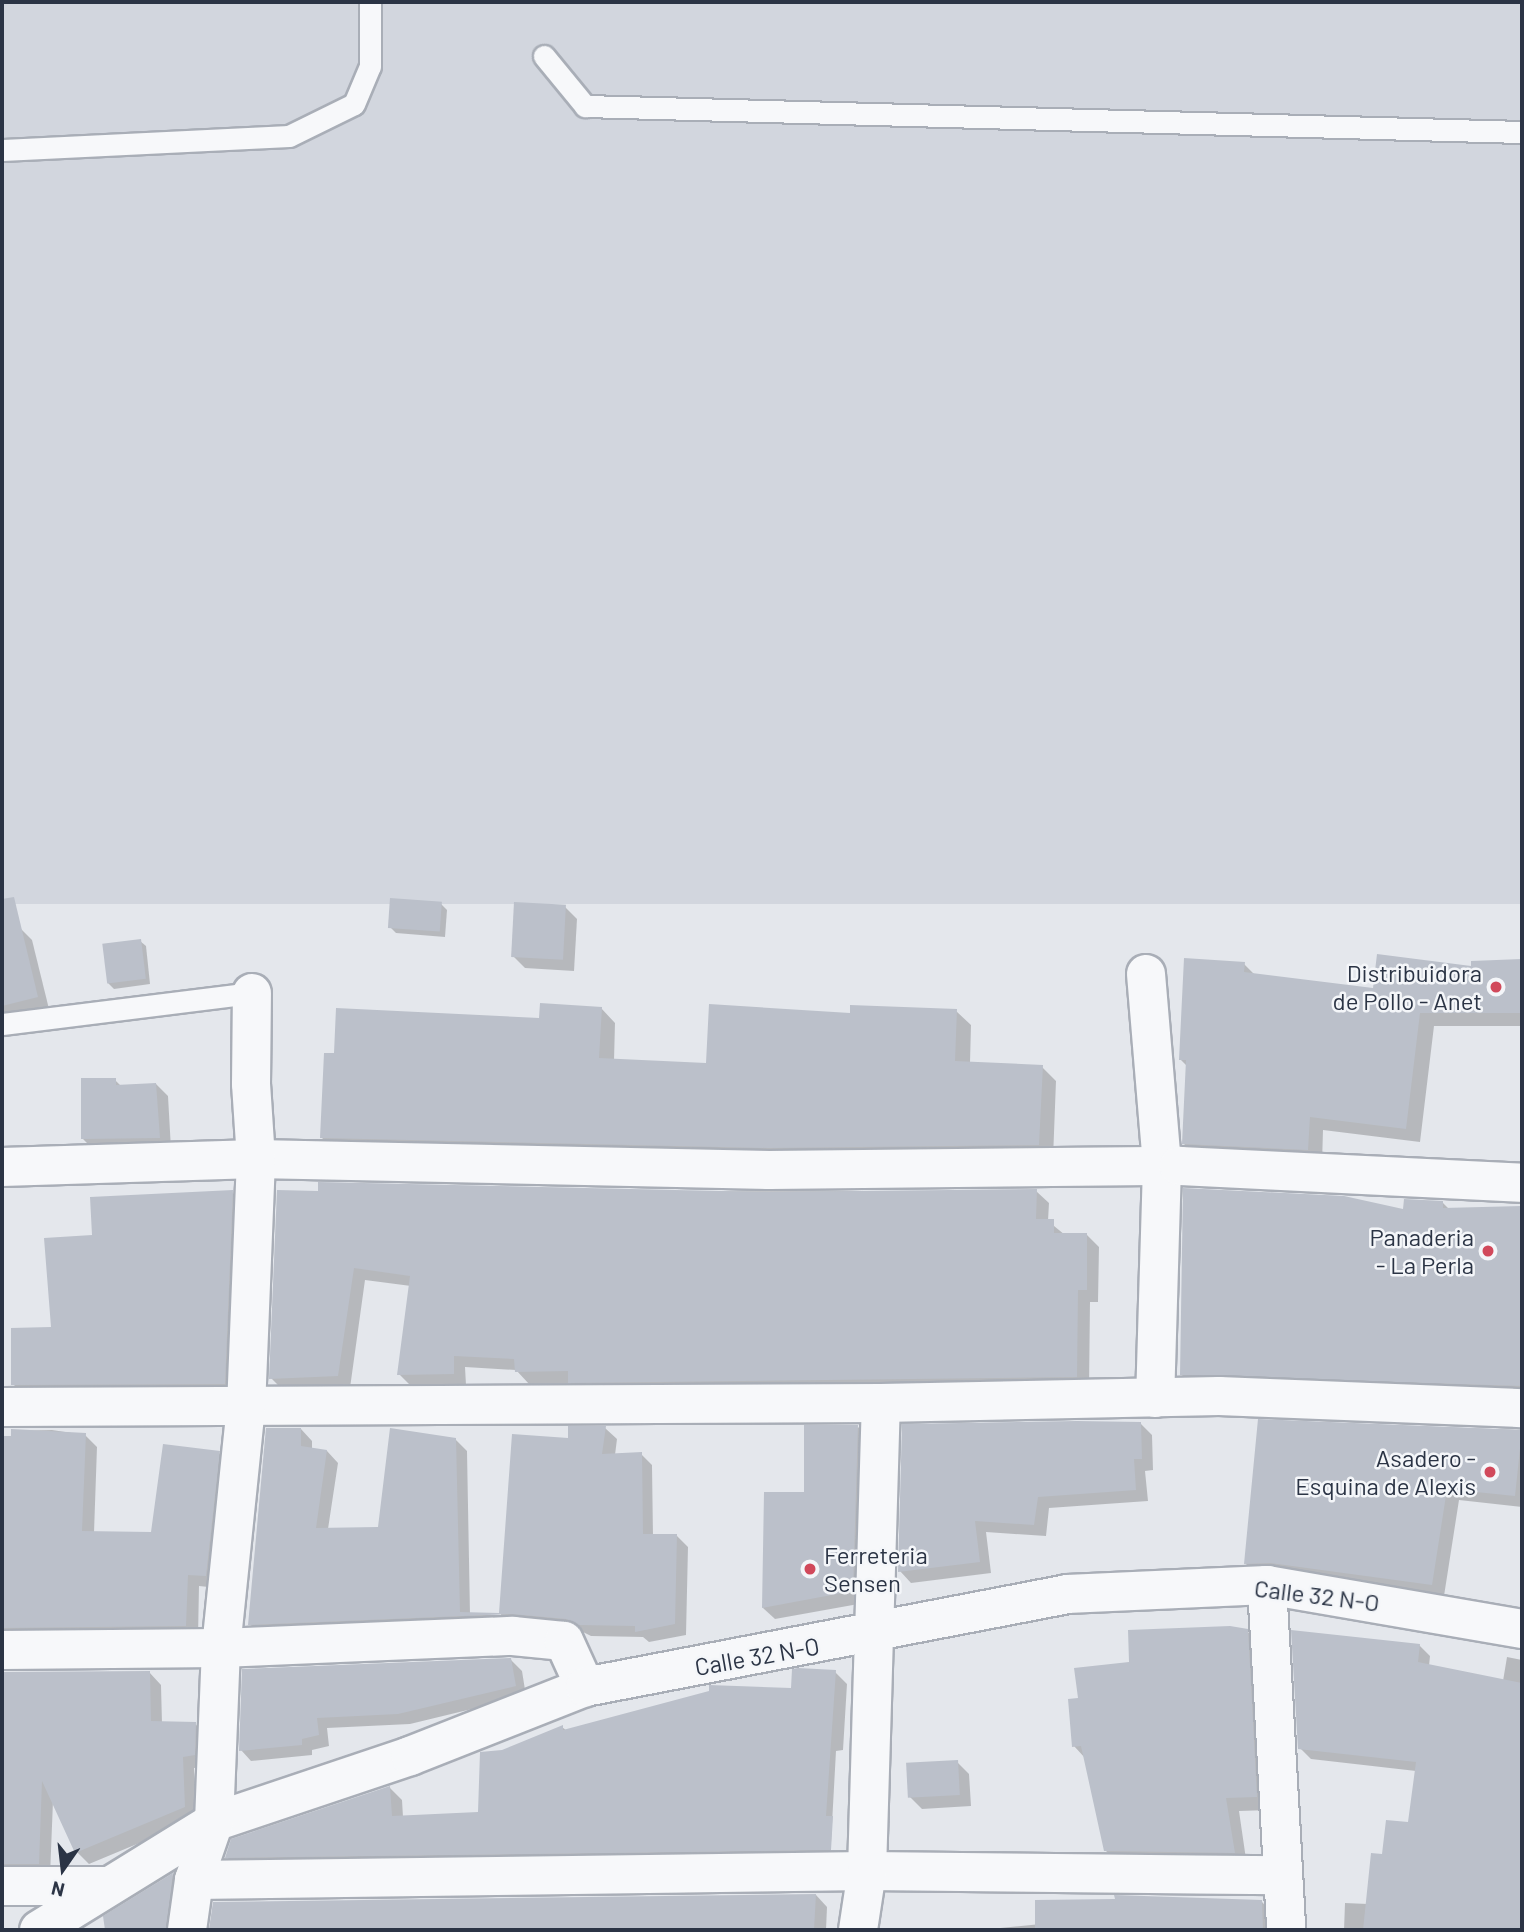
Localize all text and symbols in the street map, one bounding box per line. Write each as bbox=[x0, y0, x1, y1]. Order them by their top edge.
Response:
place label: Distribuidora de Pollo - Anet bbox=[1333, 959, 1482, 1015]
marker: Distribuidora de Pollo - Anet bbox=[1488, 979, 1504, 995]
place label: Panaderia - La Perla bbox=[1369, 1223, 1474, 1279]
marker: Panaderia - La Perla bbox=[1480, 1243, 1496, 1259]
place label: Asadero - Esquina de Alexis bbox=[1295, 1444, 1476, 1500]
marker: Asadero - Esquina de Alexis bbox=[1482, 1464, 1498, 1480]
place label: Ferreteria Sensen bbox=[824, 1541, 928, 1597]
marker: Ferreteria Sensen bbox=[802, 1561, 818, 1577]
street label: Calle 32 N-O bbox=[1253, 1573, 1381, 1617]
street label: Calle 32 N-O bbox=[692, 1631, 822, 1681]
north arrow bbox=[28, 1834, 98, 1904]
text: N bbox=[49, 1877, 67, 1903]

